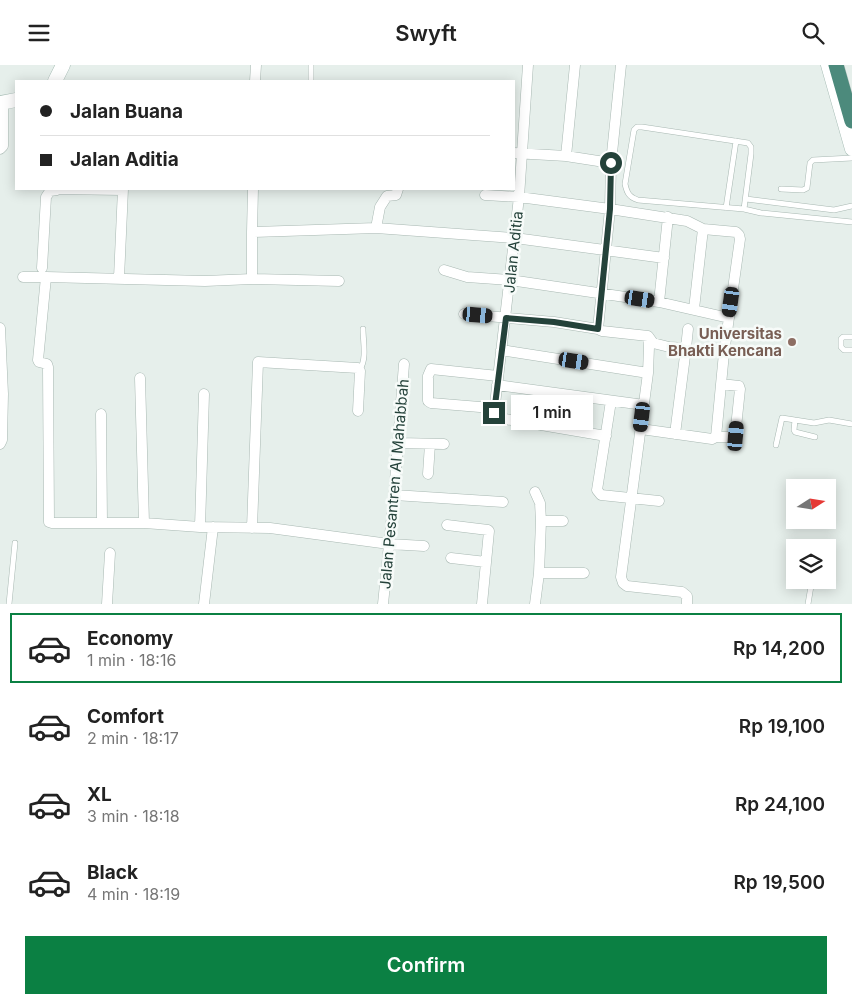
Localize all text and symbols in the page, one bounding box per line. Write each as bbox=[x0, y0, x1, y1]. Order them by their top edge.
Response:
icon: menu bbox=[25, 19, 53, 47]
icon: search bbox=[799, 19, 827, 47]
text: Swyft bbox=[395, 20, 457, 46]
text: Jalan Buana bbox=[70, 100, 183, 123]
text: Jalan Aditia bbox=[70, 148, 179, 171]
route start bbox=[600, 152, 622, 174]
street label: Jalan Aditia bbox=[499, 210, 527, 294]
car bbox=[721, 286, 740, 318]
car bbox=[624, 289, 655, 309]
car bbox=[462, 306, 493, 324]
place label: Universitas Bhakti Kencana bbox=[668, 324, 782, 360]
marker: Universitas Bhakti Kencana bbox=[786, 336, 798, 348]
car bbox=[558, 351, 589, 371]
street label: Jalan Pesantren Al Mahabbah bbox=[375, 378, 413, 590]
callout: 1 min bbox=[512, 395, 594, 431]
car bbox=[632, 401, 651, 433]
route end bbox=[483, 402, 505, 424]
text: 1 min bbox=[532, 402, 572, 422]
car bbox=[727, 420, 744, 452]
north arrow bbox=[786, 479, 836, 529]
map controls bbox=[786, 479, 836, 589]
button: layers bbox=[786, 539, 836, 589]
icon: car bbox=[27, 626, 72, 671]
text: Economy bbox=[87, 627, 173, 650]
text: Rp 14,200 bbox=[733, 637, 825, 660]
text: 1 min · 18:16 bbox=[87, 650, 176, 670]
icon: car bbox=[27, 704, 72, 749]
text: Comfort bbox=[87, 705, 164, 728]
text: Rp 19,100 bbox=[739, 715, 825, 738]
text: 2 min · 18:17 bbox=[87, 728, 179, 748]
icon: car bbox=[27, 782, 72, 827]
text: XL bbox=[87, 783, 112, 806]
text: Rp 24,100 bbox=[735, 793, 825, 816]
text: 3 min · 18:18 bbox=[87, 806, 180, 826]
icon: car bbox=[27, 860, 72, 905]
text: Black bbox=[87, 861, 138, 884]
text: Rp 19,500 bbox=[733, 871, 825, 894]
text: 4 min · 18:19 bbox=[87, 884, 180, 904]
button: Confirm bbox=[25, 936, 827, 994]

